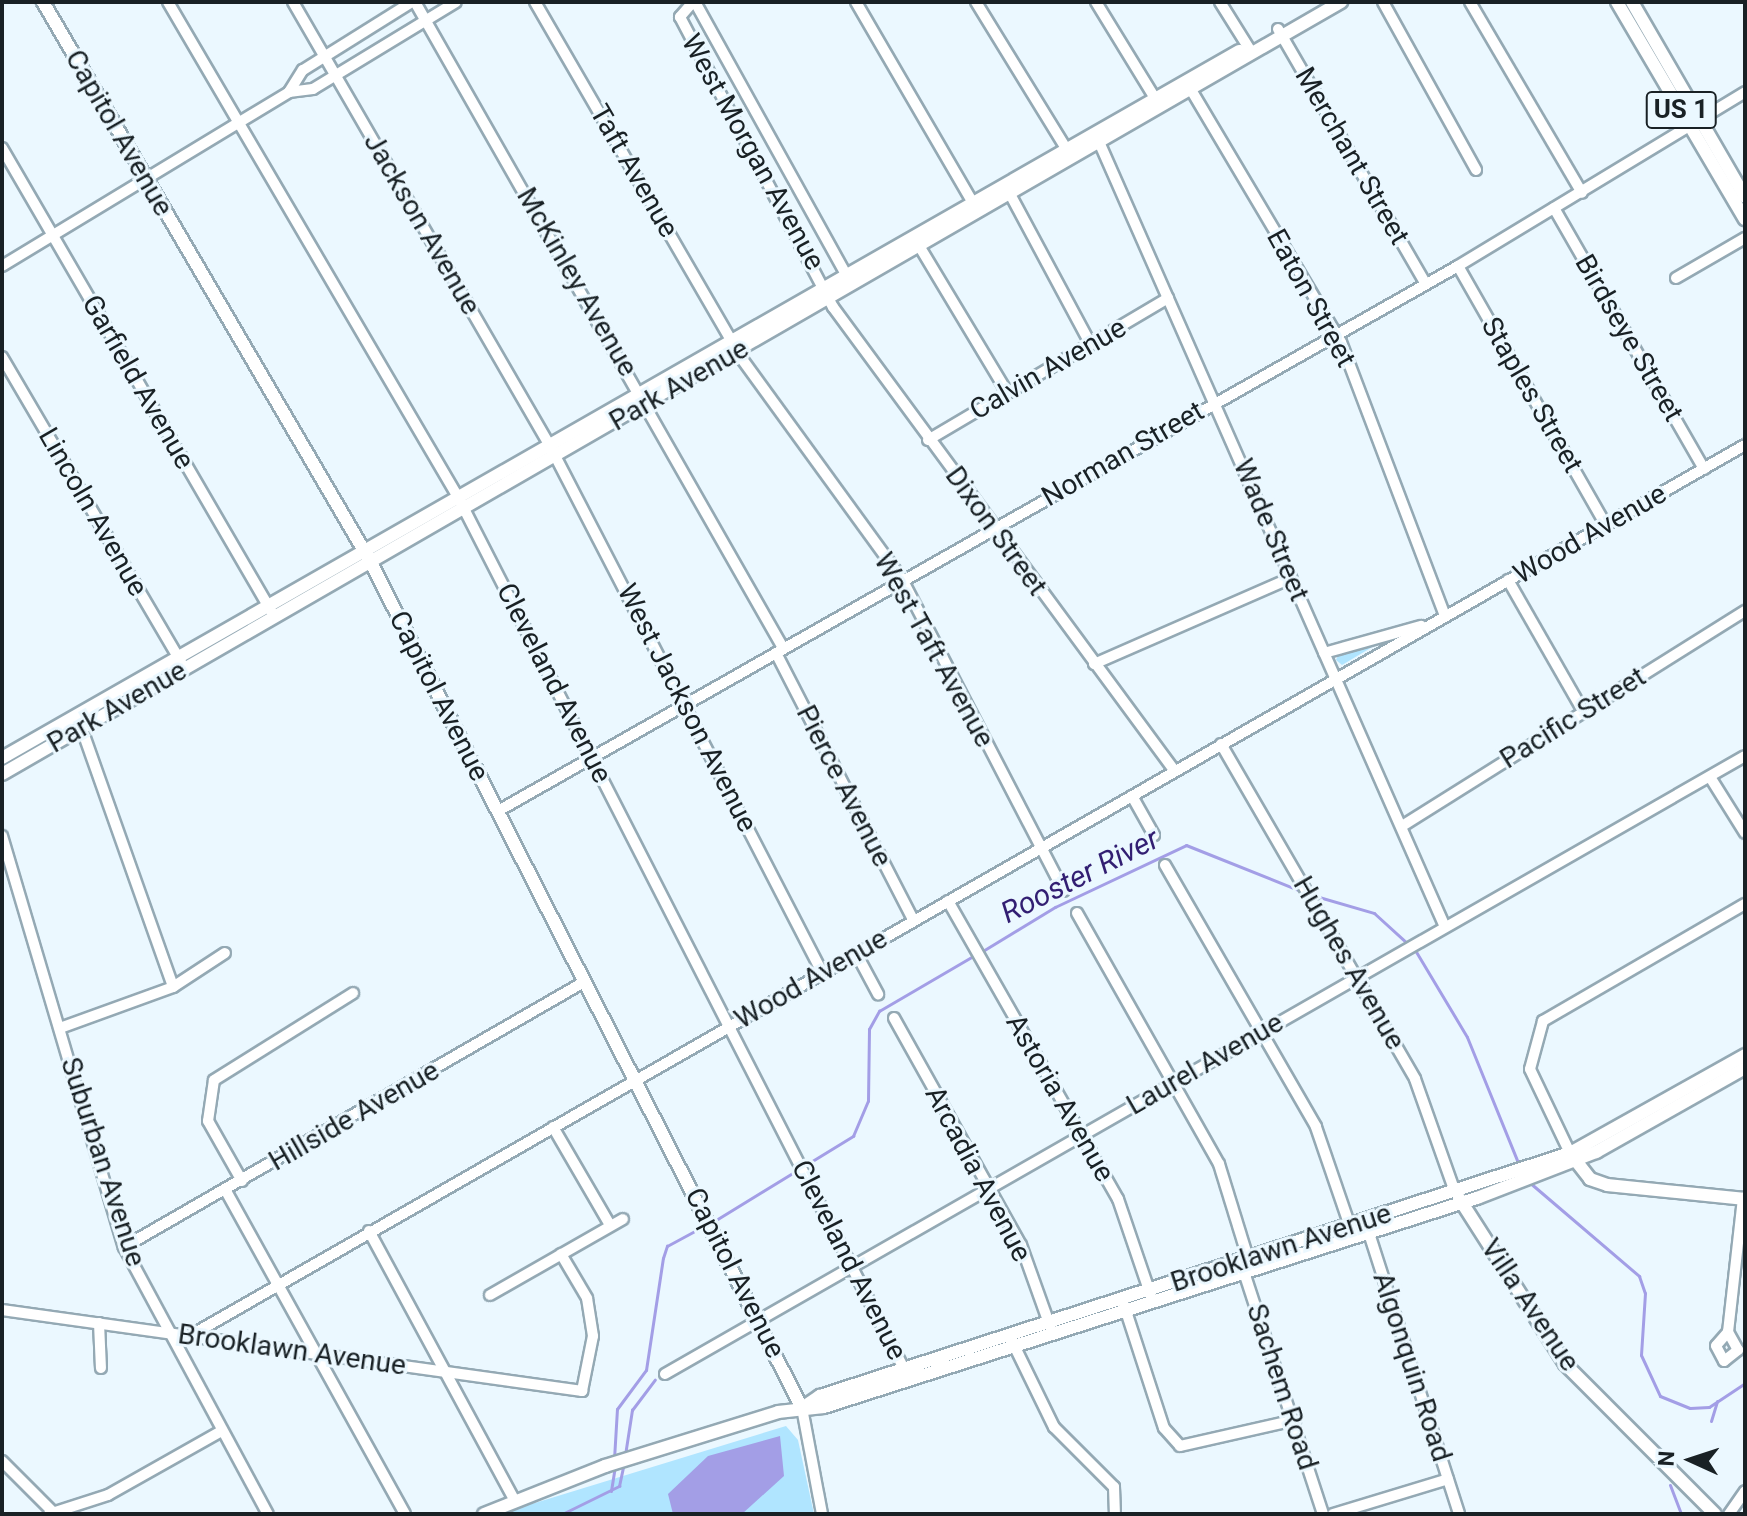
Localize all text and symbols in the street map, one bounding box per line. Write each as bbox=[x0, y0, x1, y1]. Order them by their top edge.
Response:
street label: West Morgan Avenue bbox=[674, 28, 832, 276]
street label: Capitol Avenue bbox=[58, 44, 180, 222]
street label: Merchant Street bbox=[1288, 61, 1416, 251]
road number: US 1 bbox=[1645, 88, 1717, 132]
street label: Taft Avenue bbox=[583, 99, 685, 243]
street label: Jackson Avenue bbox=[356, 127, 488, 321]
street label: McKinley Avenue bbox=[509, 182, 645, 382]
street label: Eaton Street bbox=[1259, 223, 1363, 373]
street label: Birdseye Street bbox=[1568, 249, 1690, 427]
street label: Garfield Avenue bbox=[75, 289, 201, 475]
street label: Calvin Avenue bbox=[964, 311, 1132, 427]
street label: Staples Street bbox=[1474, 311, 1590, 479]
street label: Park Avenue bbox=[604, 332, 754, 438]
street label: Norman Street bbox=[1036, 394, 1210, 514]
street label: Lincoln Avenue bbox=[31, 422, 155, 602]
street label: Wade Street bbox=[1226, 454, 1316, 606]
street label: Dixon Street bbox=[938, 460, 1054, 602]
street label: Wood Avenue bbox=[1508, 477, 1672, 591]
street label: West Taft Avenue bbox=[867, 547, 1001, 753]
street label: Cleveland Avenue bbox=[489, 577, 619, 789]
street label: West Jackson Avenue bbox=[610, 578, 764, 838]
street label: Capitol Avenue bbox=[382, 605, 496, 787]
street label: Park Avenue bbox=[42, 654, 192, 760]
street label: Pacific Street bbox=[1494, 660, 1652, 776]
street label: Pierce Avenue bbox=[789, 700, 899, 872]
water label: Rooster River bbox=[995, 821, 1165, 931]
street label: Hughes Avenue bbox=[1286, 870, 1412, 1056]
street label: Wood Avenue bbox=[729, 922, 893, 1036]
street label: Laurel Avenue bbox=[1121, 1006, 1289, 1122]
street label: Astoria Avenue bbox=[999, 1008, 1121, 1188]
street label: Suburban Avenue bbox=[53, 1053, 153, 1271]
street label: Hillside Avenue bbox=[263, 1054, 445, 1178]
street label: Arcadia Avenue bbox=[918, 1081, 1038, 1267]
street label: Cleveland Avenue bbox=[784, 1154, 914, 1366]
street label: Capitol Avenue bbox=[678, 1182, 792, 1364]
street label: Brooklawn Avenue bbox=[1167, 1197, 1395, 1299]
street label: Villa Avenue bbox=[1474, 1233, 1586, 1377]
street label: Algonquin Road bbox=[1366, 1268, 1458, 1466]
street label: Sachem Road bbox=[1239, 1300, 1325, 1474]
street label: Brooklawn Avenue bbox=[176, 1317, 408, 1383]
north arrow bbox=[1651, 1420, 1731, 1500]
text: N bbox=[1654, 1450, 1679, 1467]

